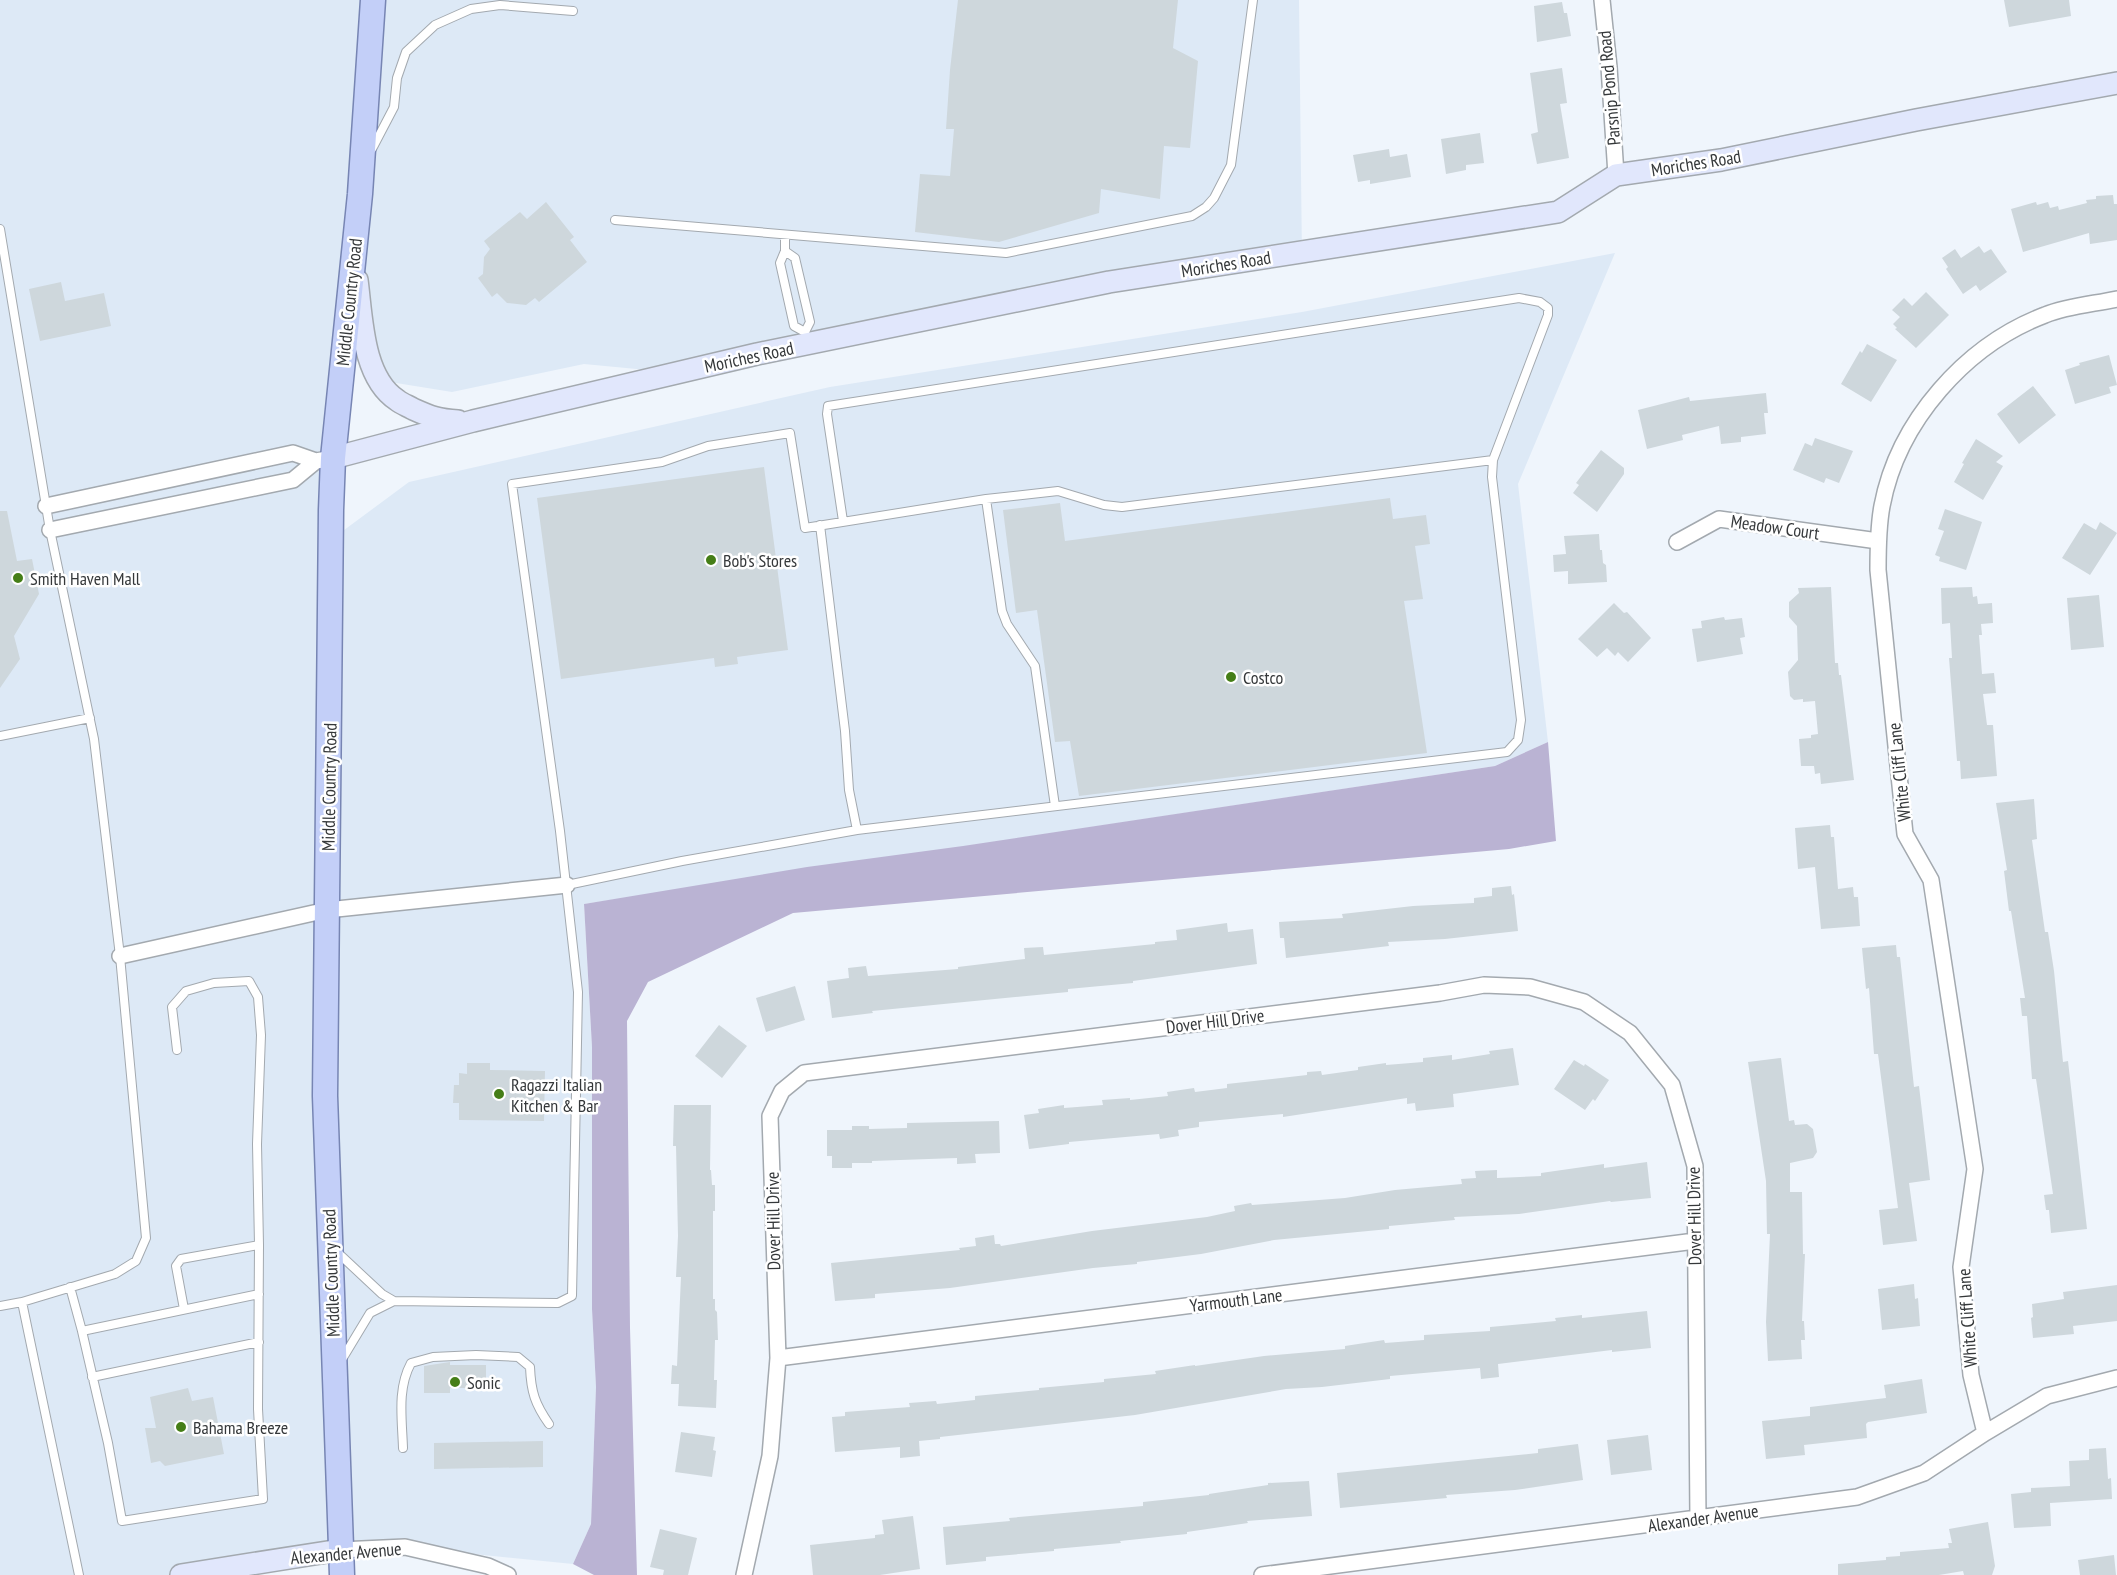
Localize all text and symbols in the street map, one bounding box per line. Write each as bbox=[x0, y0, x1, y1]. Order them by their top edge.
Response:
street label: Parsnip Pond Road bbox=[1593, 30, 1625, 146]
street label: Moriches Road bbox=[1650, 145, 1742, 181]
street label: Middle Country Road bbox=[331, 237, 367, 367]
street label: Moriches Road bbox=[1180, 246, 1272, 282]
street label: Moriches Road bbox=[702, 336, 796, 378]
street label: Meadow Court bbox=[1729, 509, 1821, 545]
place label: Bob's Stores bbox=[723, 549, 797, 572]
marker: Bob's Stores bbox=[704, 553, 718, 567]
place label: Smith Haven Mall bbox=[30, 567, 141, 590]
marker: Smith Haven Mall bbox=[11, 571, 25, 585]
place label: Costco bbox=[1243, 666, 1284, 689]
marker: Costco bbox=[1224, 670, 1238, 684]
street label: White Cliff Lane bbox=[1882, 721, 1916, 823]
street label: Middle Country Road bbox=[316, 723, 342, 851]
street label: Dover Hill Drive bbox=[1165, 1004, 1265, 1038]
place label: Ragazzi Italian Kitchen & Bar bbox=[511, 1073, 602, 1117]
marker: Ragazzi Italian Kitchen & Bar bbox=[492, 1087, 506, 1101]
street label: Dover Hill Drive bbox=[1682, 1166, 1706, 1266]
street label: Dover Hill Drive bbox=[761, 1171, 785, 1271]
street label: Middle Country Road bbox=[317, 1208, 345, 1338]
street label: White Cliff Lane bbox=[1952, 1268, 1982, 1368]
street label: Yarmouth Lane bbox=[1188, 1283, 1284, 1317]
place label: Sonic bbox=[467, 1371, 501, 1394]
marker: Sonic bbox=[448, 1375, 462, 1389]
place label: Bahama Breeze bbox=[193, 1416, 288, 1439]
marker: Bahama Breeze bbox=[174, 1420, 188, 1434]
street label: Alexander Avenue bbox=[1646, 1499, 1760, 1537]
street label: Alexander Avenue bbox=[290, 1537, 402, 1569]

